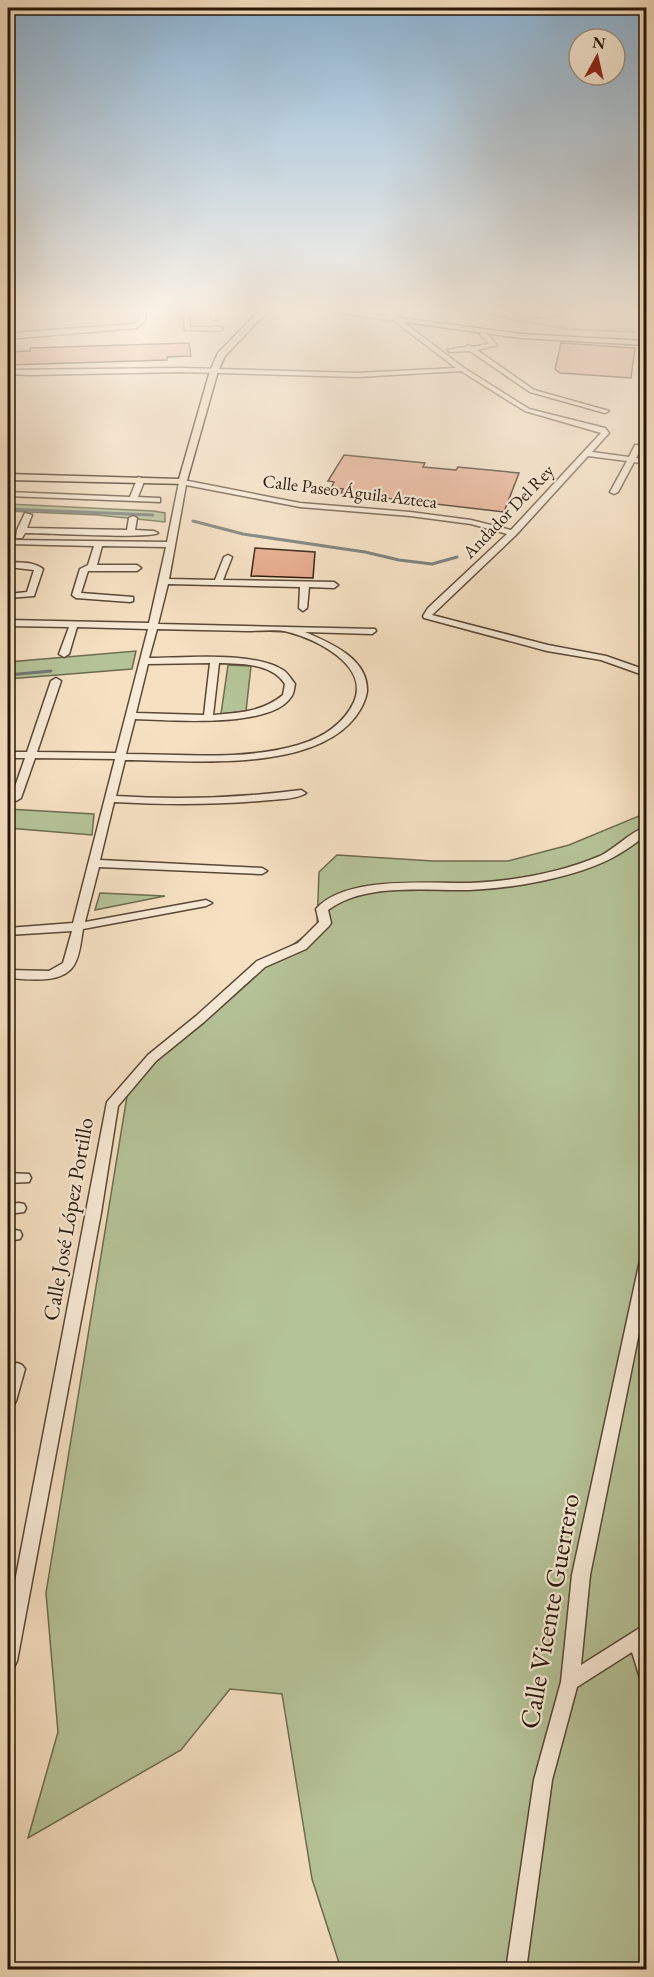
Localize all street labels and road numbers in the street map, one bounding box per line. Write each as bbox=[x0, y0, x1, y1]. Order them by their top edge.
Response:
street label: Andador Del Rey bbox=[457, 459, 559, 564]
street label: Calle Paseo Águila Azteca bbox=[262, 469, 439, 513]
street label: Calle José López Portillo bbox=[36, 1115, 100, 1323]
street label: Calle Vicente Guerrero bbox=[511, 1491, 587, 1731]

